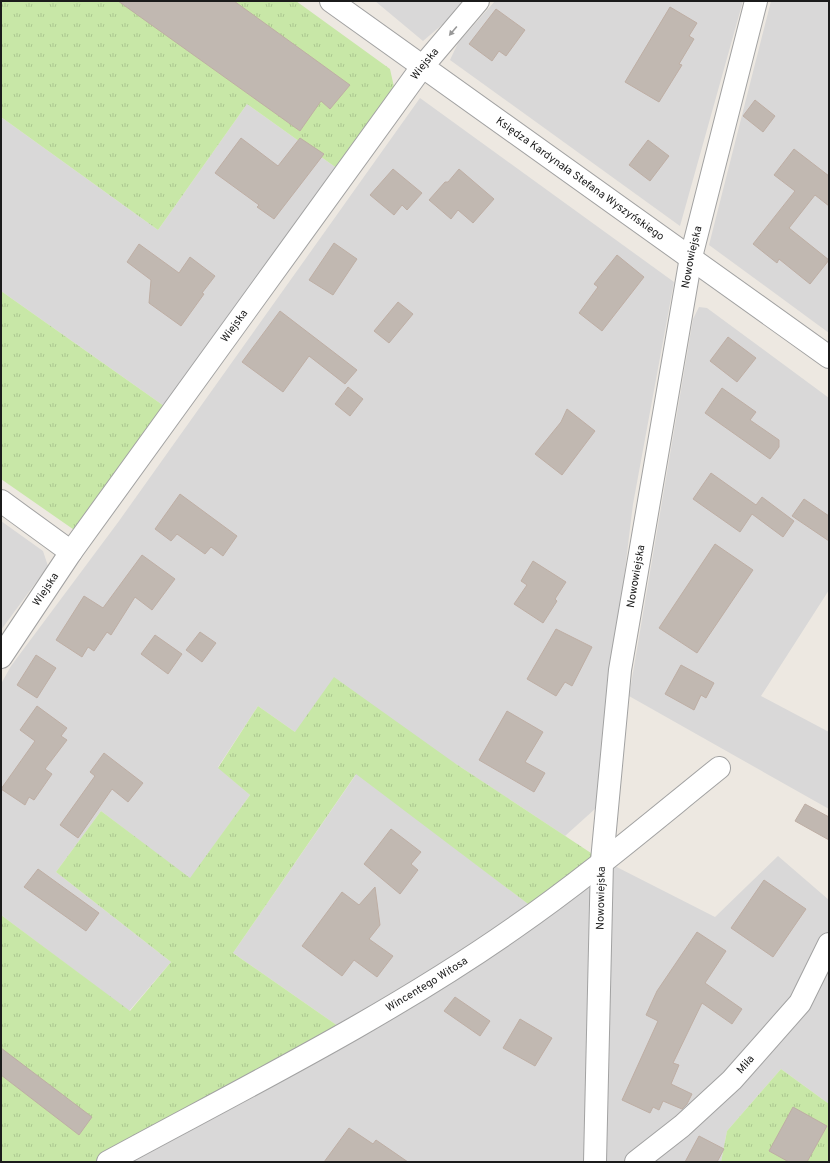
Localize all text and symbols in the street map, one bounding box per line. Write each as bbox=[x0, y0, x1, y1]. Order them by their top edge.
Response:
one-way arrow bbox=[448, 25, 457, 36]
street label: Wiejska bbox=[408, 45, 442, 83]
street label: Księdza Kardynała Stefana Wyszyńskiego bbox=[493, 114, 667, 244]
street label: Nowowiejska bbox=[679, 224, 706, 290]
street label: Wiejska bbox=[218, 307, 251, 345]
street label: Nowowiejska bbox=[624, 544, 648, 609]
street label: Wiejska bbox=[30, 570, 62, 609]
street label: Nowowiejska bbox=[593, 866, 609, 930]
street label: Wincentego Witosa bbox=[383, 954, 471, 1015]
street label: Miła bbox=[734, 1052, 758, 1077]

